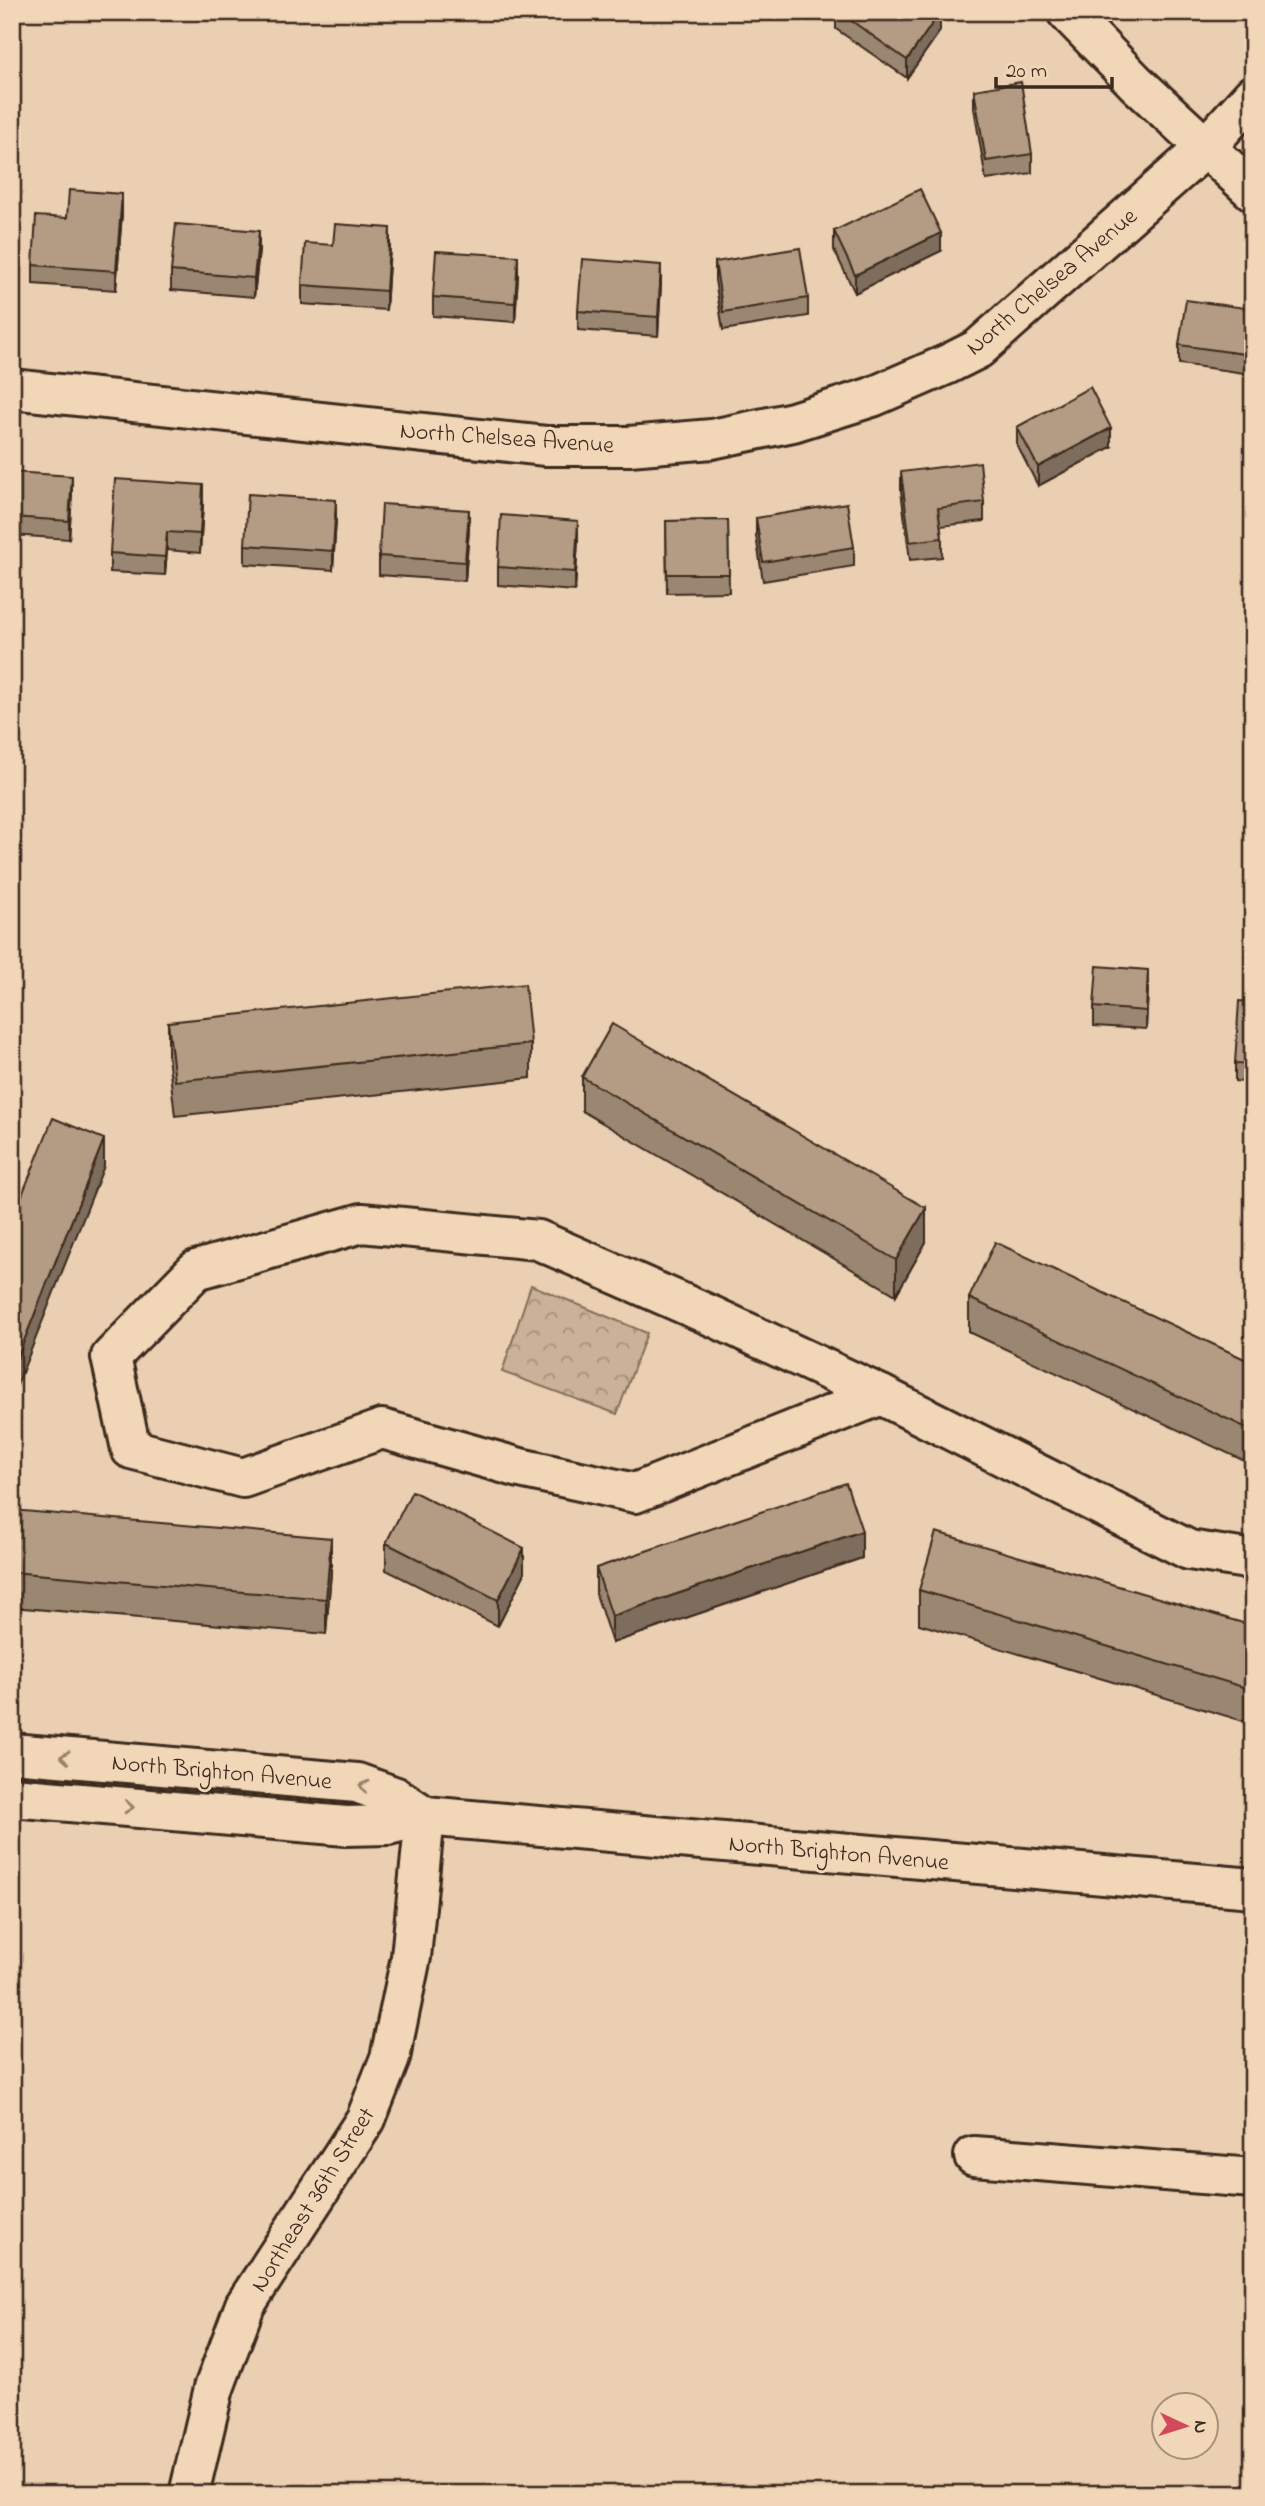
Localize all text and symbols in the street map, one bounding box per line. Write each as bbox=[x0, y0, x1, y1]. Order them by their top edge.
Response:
scale bar bbox=[996, 46, 1111, 90]
text: 20 m bbox=[1006, 57, 1047, 87]
street label: North Chelsea Avenue bbox=[959, 200, 1146, 365]
street label: North Chelsea Avenue bbox=[399, 415, 615, 464]
street label: North Brighton Avenue bbox=[110, 1746, 334, 1801]
one-way arrow bbox=[59, 1750, 70, 1765]
one-way arrow bbox=[358, 1779, 370, 1794]
one-way arrow bbox=[124, 1799, 135, 1814]
street label: North Brighton Avenue bbox=[727, 1827, 951, 1882]
street label: Northeast 36th Street bbox=[243, 2101, 385, 2299]
north arrow bbox=[1150, 2390, 1220, 2460]
text: N bbox=[1186, 2420, 1213, 2435]

